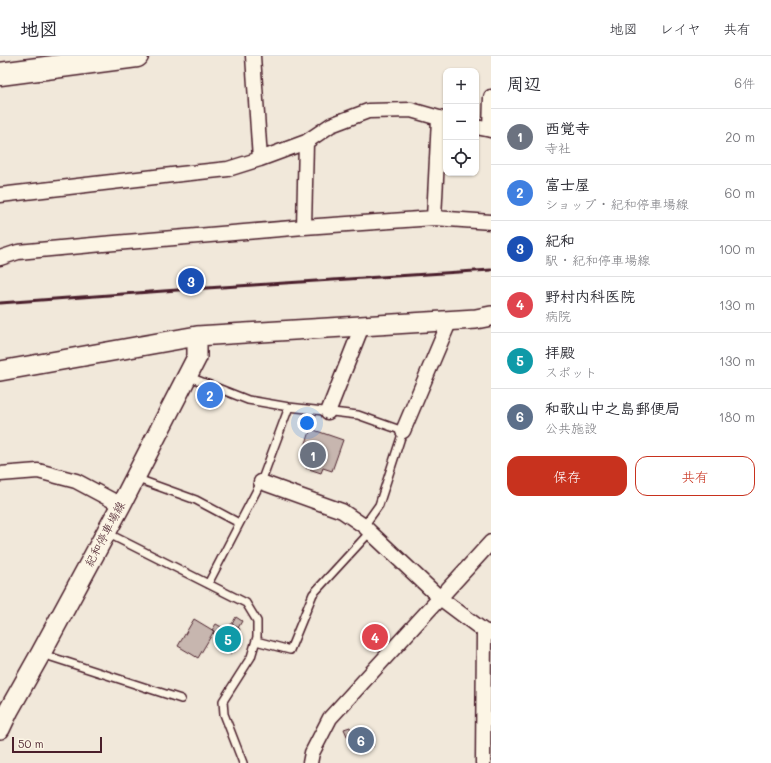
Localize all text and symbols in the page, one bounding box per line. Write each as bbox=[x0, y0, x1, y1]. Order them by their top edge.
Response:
text: 地図 bbox=[20, 16, 58, 41]
text: 地図 bbox=[610, 19, 638, 38]
text: レイヤ bbox=[660, 19, 701, 38]
text: 共有 bbox=[723, 19, 751, 38]
map controls bbox=[443, 68, 479, 176]
button: + bbox=[443, 68, 479, 104]
text: 周辺 bbox=[507, 72, 541, 94]
text: 6件 bbox=[734, 74, 755, 91]
button: − bbox=[443, 104, 479, 140]
text: 西覚寺 bbox=[545, 118, 590, 138]
text: 1 bbox=[517, 128, 523, 145]
text: 20 m bbox=[725, 128, 755, 145]
text: 寺社 bbox=[545, 139, 571, 156]
button: locate bbox=[443, 140, 479, 176]
text: 富士屋 bbox=[545, 174, 590, 194]
text: 2 bbox=[516, 184, 524, 201]
text: 60 m bbox=[725, 184, 755, 201]
text: ショップ · 紀和停車場線 bbox=[545, 195, 688, 212]
text: 紀和 bbox=[545, 230, 575, 250]
text: 3 bbox=[516, 240, 524, 257]
text: 100 m bbox=[719, 240, 755, 257]
text: 駅 · 紀和停車場線 bbox=[545, 251, 650, 268]
pin: 3 bbox=[178, 266, 204, 296]
text: 野村内科医院 bbox=[545, 286, 635, 306]
text: 4 bbox=[516, 296, 524, 313]
text: 130 m bbox=[719, 296, 755, 313]
text: 病院 bbox=[545, 307, 571, 324]
text: 拝殿 bbox=[545, 342, 575, 362]
text: 5 bbox=[516, 352, 524, 369]
text: 130 m bbox=[719, 352, 755, 369]
text: スポット bbox=[545, 363, 597, 380]
pin: 2 bbox=[197, 380, 223, 410]
text: 和歌山中之島郵便局 bbox=[545, 398, 680, 418]
text: 6 bbox=[516, 408, 524, 425]
text: 180 m bbox=[719, 408, 755, 425]
your location bbox=[297, 413, 317, 433]
text: 公共施設 bbox=[545, 419, 597, 436]
pin: 1 bbox=[300, 440, 326, 470]
button: 保存 bbox=[507, 456, 627, 496]
button: 共有 bbox=[635, 456, 755, 496]
street label: 紀和停車場線 bbox=[80, 498, 128, 569]
pin: 4 bbox=[362, 622, 388, 652]
pin: 5 bbox=[215, 624, 241, 654]
pin: 6 bbox=[348, 725, 374, 755]
scale bar bbox=[12, 735, 102, 754]
text: 50 m bbox=[18, 736, 44, 751]

